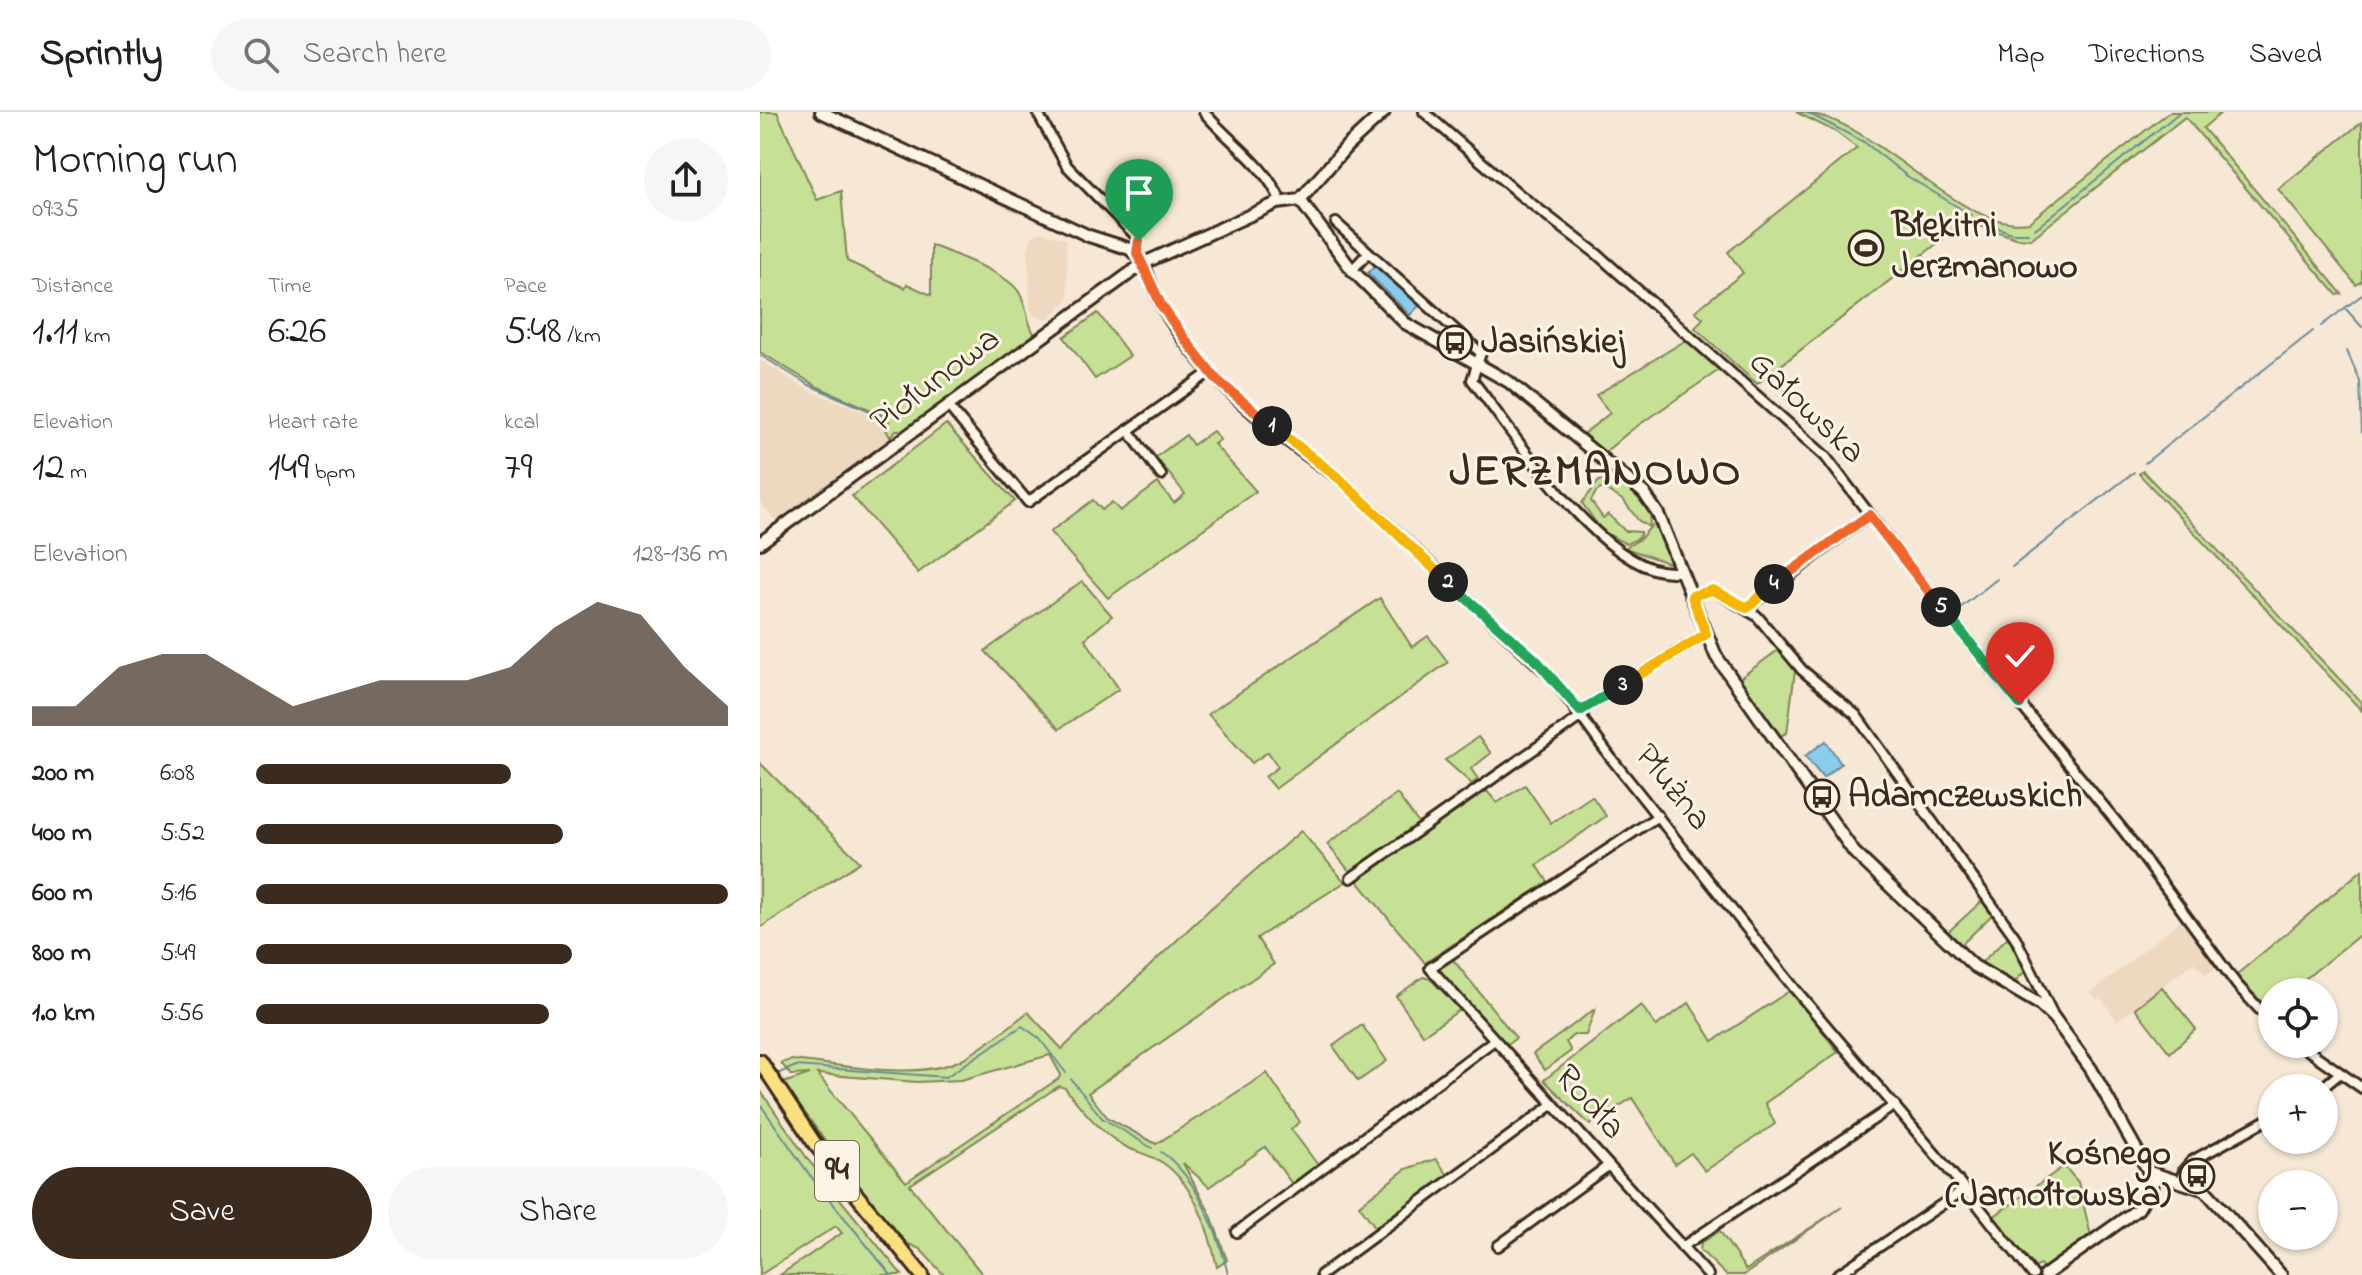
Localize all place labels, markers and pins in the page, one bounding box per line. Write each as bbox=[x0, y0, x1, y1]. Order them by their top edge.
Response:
pin bbox=[1105, 159, 1173, 241]
place label: Błękitni Jerzmanowo bbox=[1890, 201, 2078, 295]
sports icon: Błękitni Jerzmanowo bbox=[1847, 229, 1885, 267]
place label: Jasińskiej bbox=[1481, 317, 1626, 370]
bus stop icon: Jasińskiej bbox=[1436, 324, 1474, 362]
pin: 1 bbox=[1252, 406, 1292, 446]
pin: 2 bbox=[1428, 562, 1468, 602]
pin: 4 bbox=[1754, 564, 1794, 604]
pin: 5 bbox=[1921, 587, 1961, 627]
pin bbox=[1986, 622, 2054, 704]
pin: 3 bbox=[1603, 665, 1643, 705]
place label: Adamczewskich bbox=[1848, 771, 2082, 824]
bus stop icon: Adamczewskich bbox=[1803, 778, 1841, 816]
place label: Kośnego (Jarnołtowska) bbox=[1946, 1129, 2172, 1223]
bus stop icon: Kośnego (Jarnołtowska) bbox=[2178, 1157, 2216, 1195]

